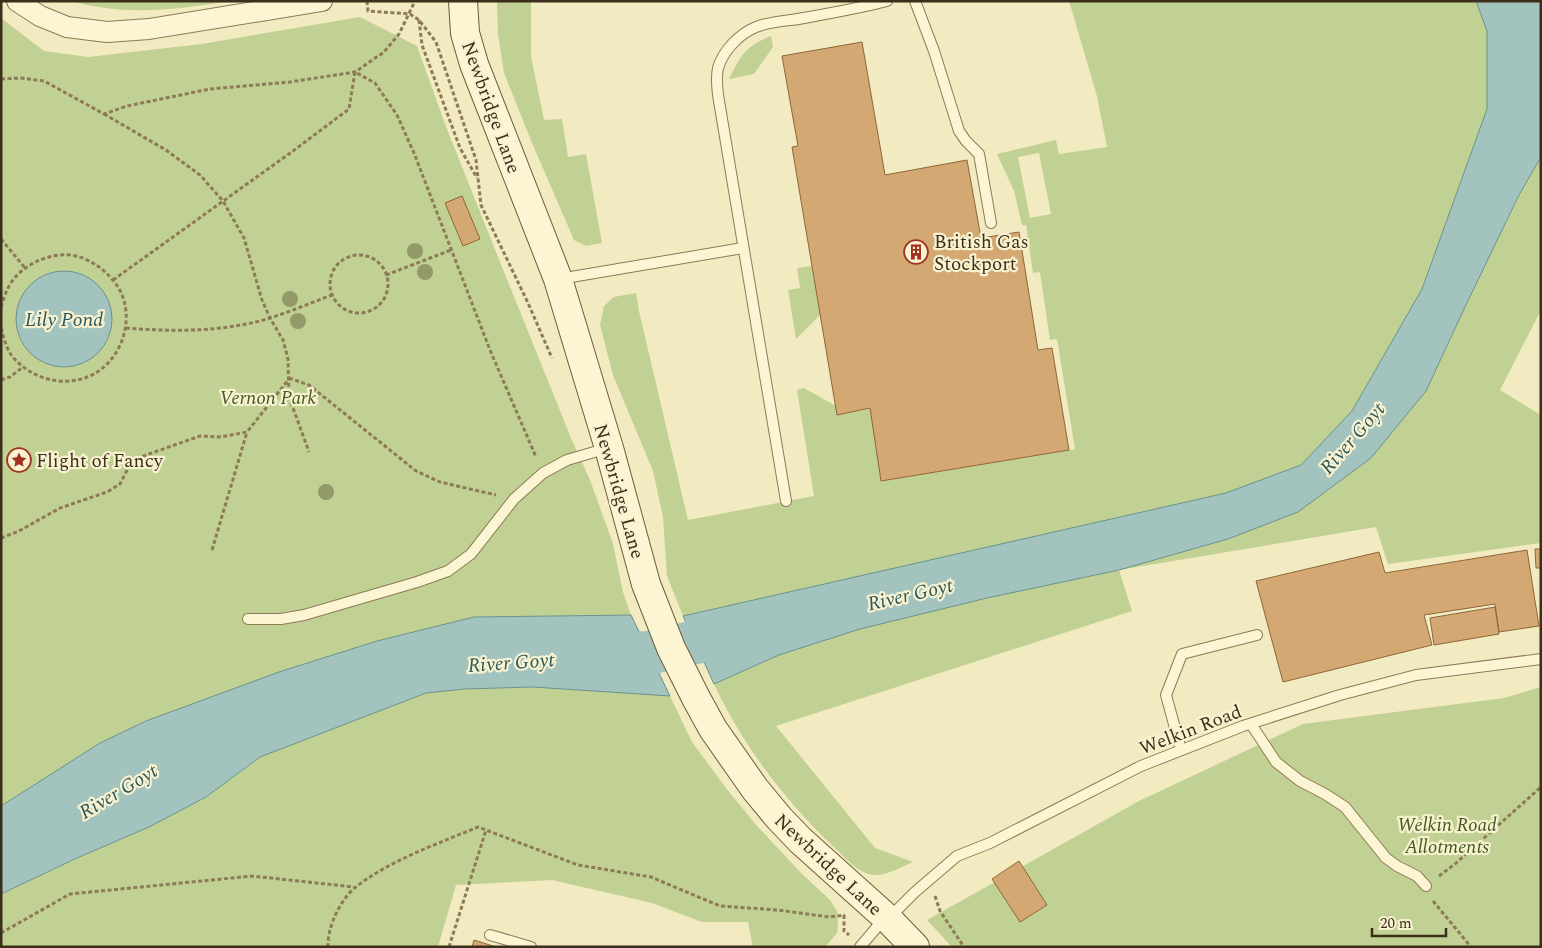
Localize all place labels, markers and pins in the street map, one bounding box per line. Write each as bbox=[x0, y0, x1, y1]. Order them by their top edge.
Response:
place label: British Gas Stockport bbox=[934, 228, 1029, 279]
building icon: British Gas Stockport bbox=[903, 239, 929, 265]
place icon: Flight of Fancy bbox=[6, 447, 32, 473]
place label: Flight of Fancy bbox=[36, 447, 164, 476]

